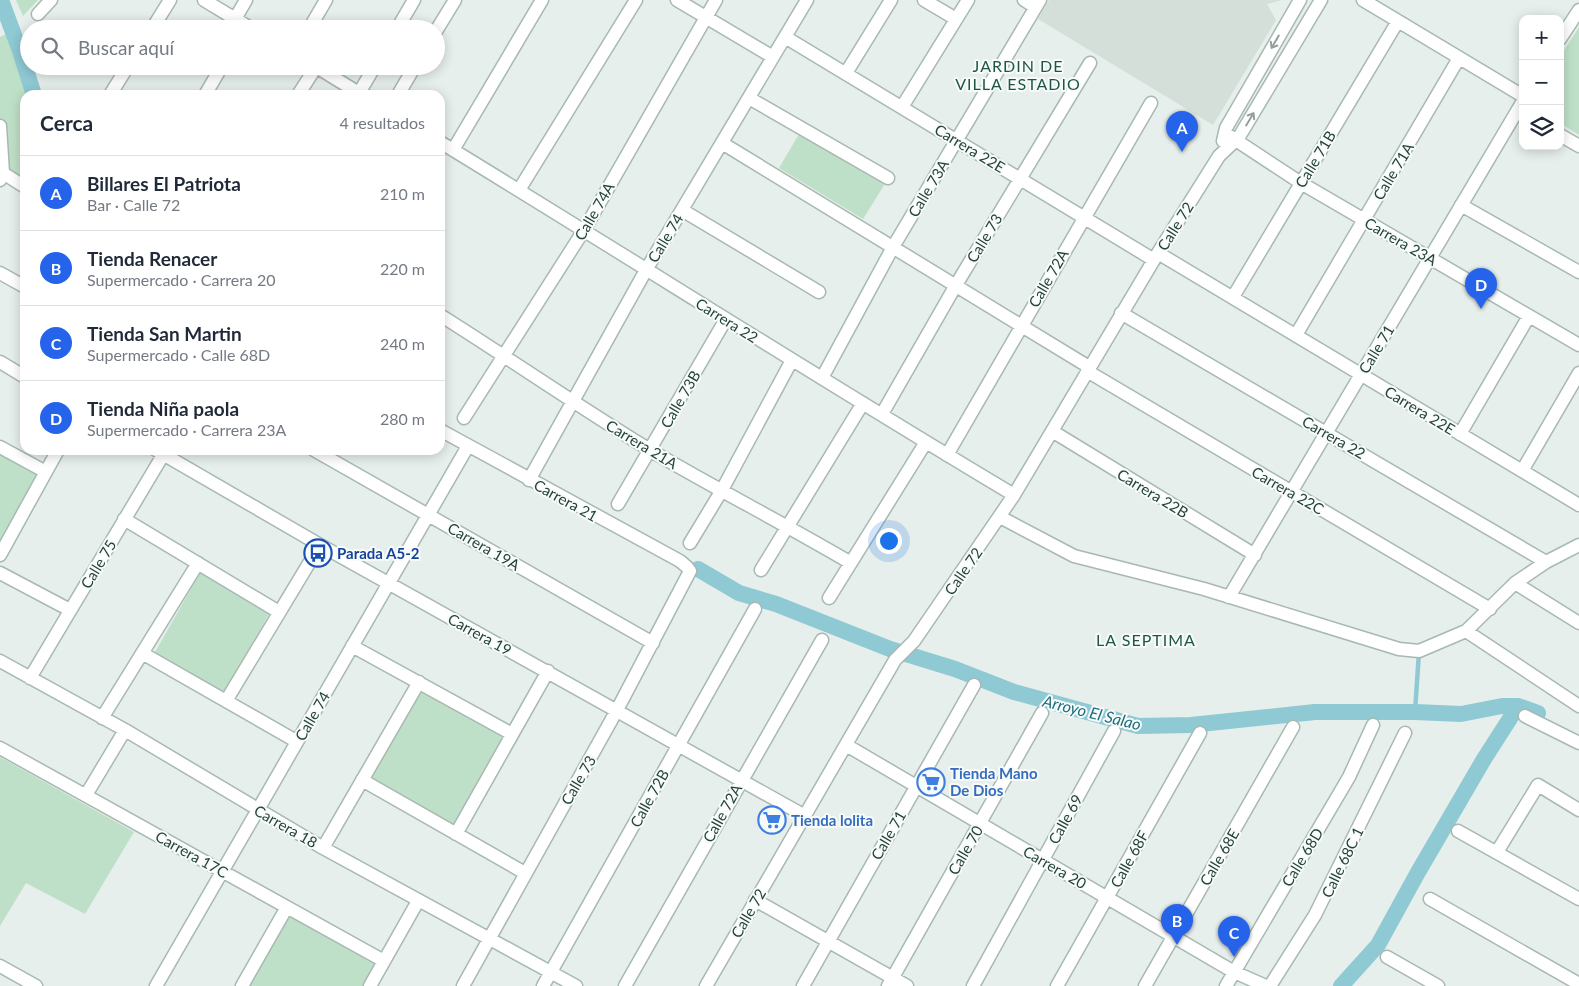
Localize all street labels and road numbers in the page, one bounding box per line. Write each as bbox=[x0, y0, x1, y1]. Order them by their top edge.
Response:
street label: Carrera 22E bbox=[932, 120, 1008, 176]
street label: Calle 71B bbox=[1291, 127, 1339, 191]
street label: Calle 71A bbox=[1369, 138, 1418, 203]
street label: Calle 73A bbox=[904, 155, 953, 220]
street label: Calle 74A bbox=[570, 178, 618, 243]
street label: Calle 72 bbox=[1153, 198, 1197, 254]
street label: Calle 74 bbox=[643, 210, 687, 266]
street label: Calle 73 bbox=[962, 210, 1006, 266]
street label: Carrera 23A bbox=[1362, 213, 1441, 269]
street label: Calle 72A bbox=[1024, 245, 1072, 310]
street label: Carrera 22 bbox=[693, 294, 761, 346]
street label: Calle 71 bbox=[1354, 321, 1398, 377]
street label: Calle 73B bbox=[656, 367, 704, 431]
street label: Carrera 22E bbox=[1382, 382, 1458, 438]
street label: Carrera 22 bbox=[1299, 412, 1369, 462]
street label: Carrera 21A bbox=[603, 416, 682, 473]
street label: Carrera 22C bbox=[1249, 462, 1327, 518]
street label: Carrera 22B bbox=[1114, 465, 1192, 521]
street label: Carrera 21 bbox=[531, 475, 601, 525]
street label: Carrera 19A bbox=[445, 518, 524, 574]
street label: Calle 75 bbox=[76, 536, 120, 592]
street label: Calle 72 bbox=[940, 544, 986, 598]
street label: Carrera 19 bbox=[445, 609, 515, 659]
street label: Calle 74 bbox=[291, 688, 333, 744]
street label: Calle 73 bbox=[557, 752, 599, 808]
street label: Calle 72B bbox=[626, 766, 672, 830]
street label: Calle 72A bbox=[699, 780, 746, 845]
street label: Calle 69 bbox=[1044, 791, 1086, 847]
street label: Carrera 18 bbox=[251, 801, 321, 851]
street label: Calle 71 bbox=[867, 807, 909, 863]
street label: Calle 70 bbox=[944, 822, 986, 878]
street label: Calle 68D bbox=[1278, 824, 1326, 890]
street label: Calle 68C 1 bbox=[1317, 824, 1367, 900]
street label: Calle 68E bbox=[1196, 825, 1242, 889]
street label: Carrera 17C bbox=[153, 827, 231, 881]
street label: Calle 68F bbox=[1106, 827, 1152, 891]
street label: Carrera 20 bbox=[1020, 842, 1090, 892]
street label: Calle 72 bbox=[727, 885, 769, 941]

